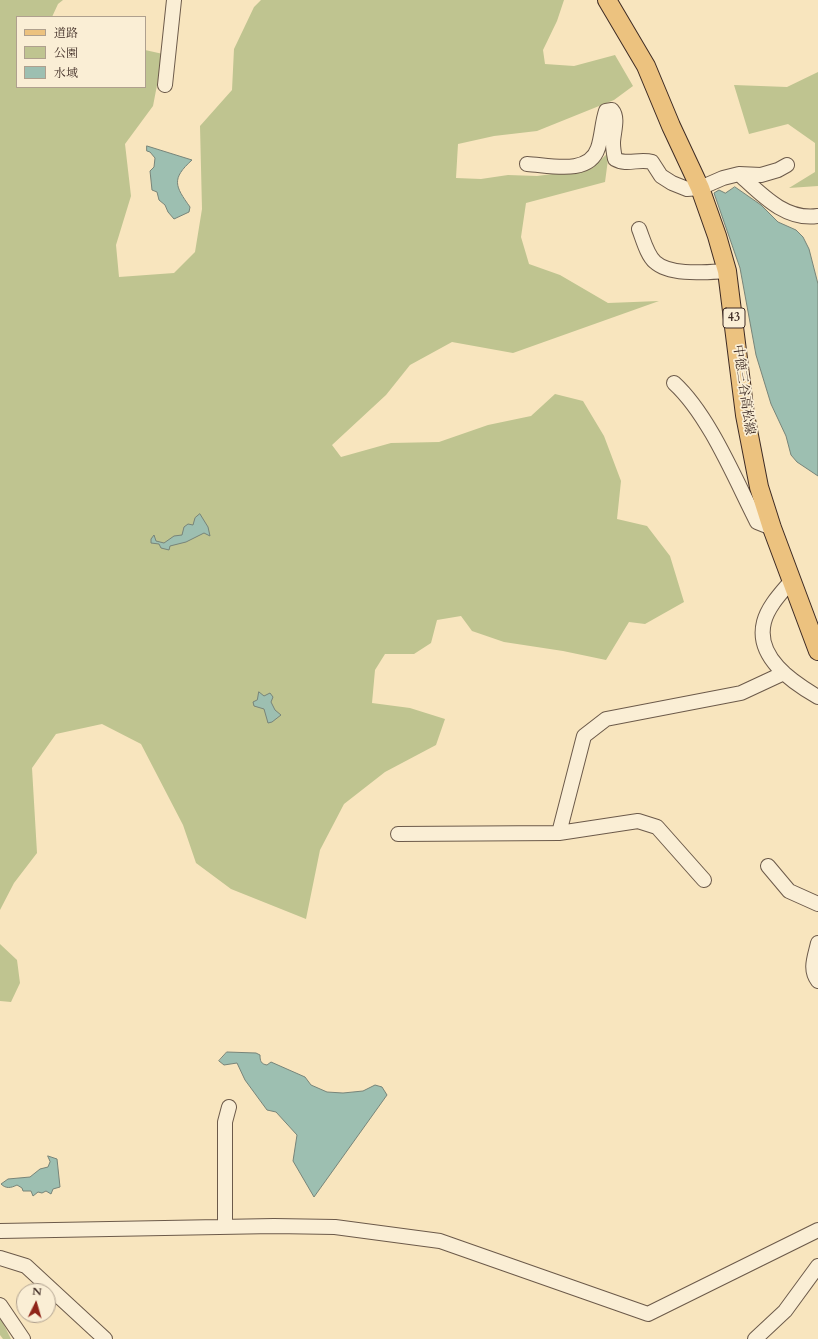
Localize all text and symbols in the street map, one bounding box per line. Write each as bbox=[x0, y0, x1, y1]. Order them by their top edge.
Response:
legend bbox=[16, 16, 146, 88]
text: 道路 bbox=[54, 25, 78, 41]
text: 公園 bbox=[54, 45, 78, 61]
text: 水域 bbox=[54, 65, 78, 81]
road number: 43 bbox=[723, 308, 745, 328]
street label: 中徳三谷高松線 bbox=[729, 344, 757, 436]
north arrow bbox=[16, 1283, 56, 1323]
text: N bbox=[32, 1284, 42, 1299]

